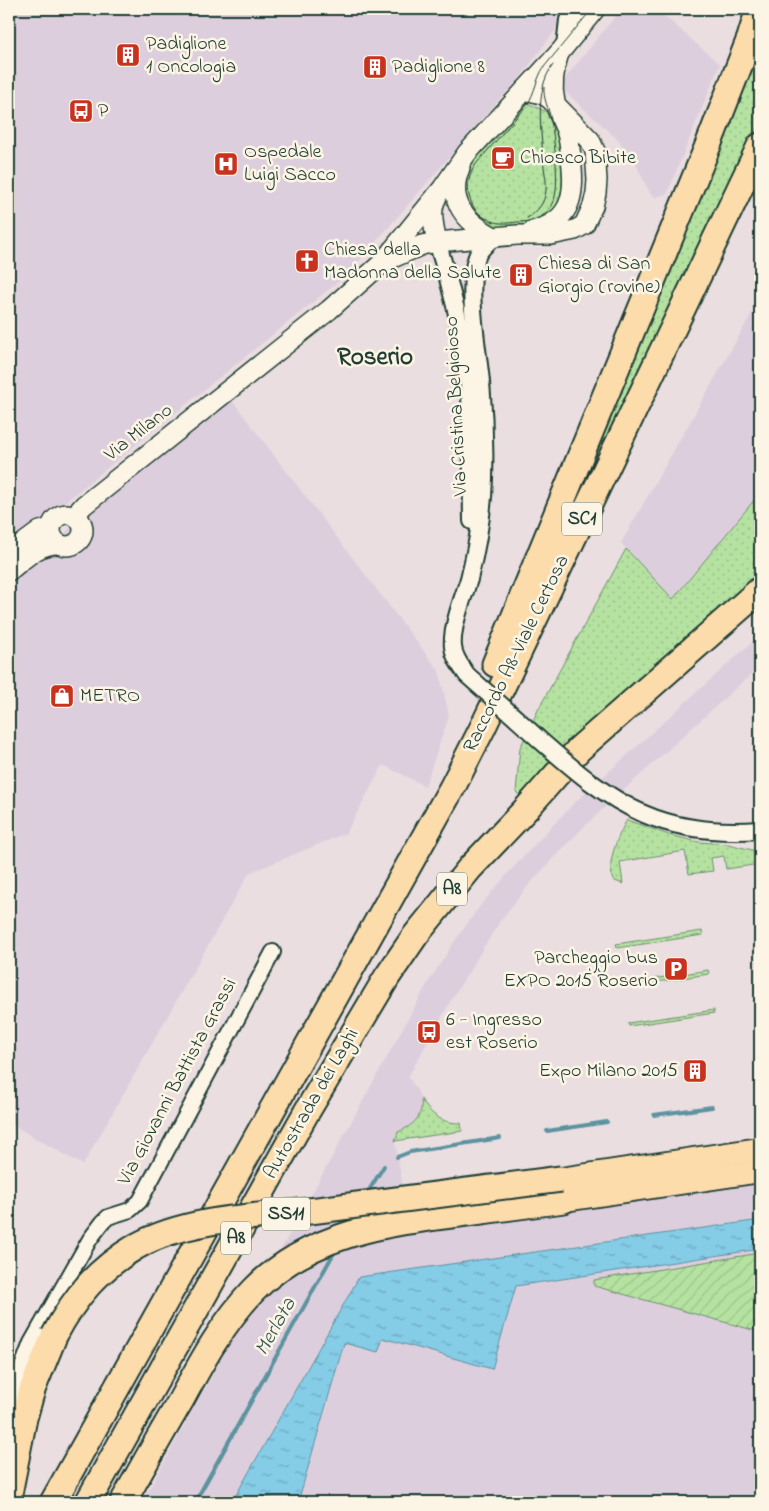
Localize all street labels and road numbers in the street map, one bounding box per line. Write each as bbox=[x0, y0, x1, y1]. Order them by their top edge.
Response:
street label: Via Cristina Belgioioso bbox=[438, 315, 477, 498]
street label: Via Milano bbox=[98, 397, 179, 470]
road number: SC1 bbox=[562, 502, 602, 536]
street label: Raccordo A8-Viale Certosa bbox=[457, 550, 577, 758]
road number: A8 bbox=[437, 872, 467, 906]
street label: Via Giovanni Battista Grassi bbox=[111, 973, 245, 1192]
street label: Autostrada dei Laghi bbox=[257, 1023, 368, 1185]
road number: SS11 bbox=[262, 1198, 310, 1230]
road number: A8 bbox=[221, 1222, 251, 1254]

